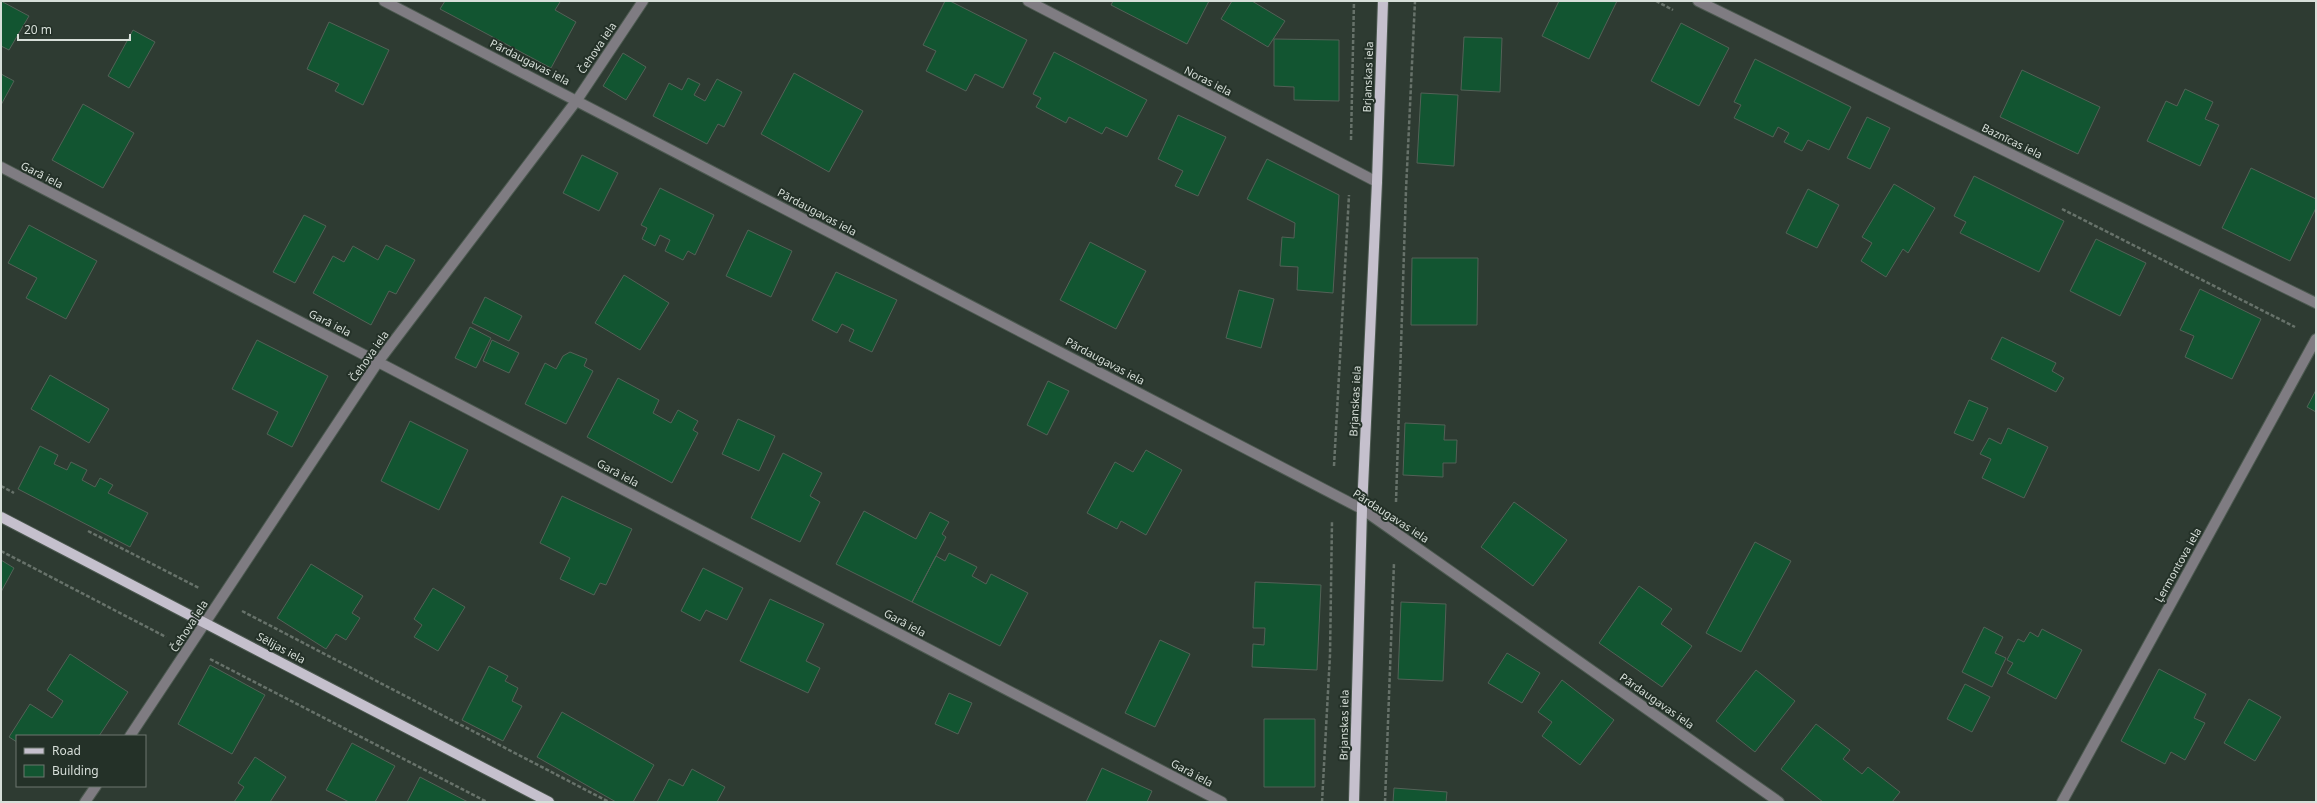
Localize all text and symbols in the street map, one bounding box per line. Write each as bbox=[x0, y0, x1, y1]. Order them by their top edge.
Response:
scale bar bbox=[18, 16, 130, 42]
street label: Čehova iela bbox=[574, 19, 619, 76]
text: 20 m bbox=[24, 21, 52, 38]
street label: Pārdaugavas iela bbox=[488, 35, 573, 88]
street label: Brjanskas iela bbox=[1359, 41, 1376, 113]
street label: Noras iela bbox=[1182, 62, 1235, 99]
street label: Baznīcas iela bbox=[1979, 119, 2045, 162]
street label: Garā iela bbox=[19, 158, 66, 192]
street label: Pārdaugavas iela bbox=[775, 184, 860, 239]
street label: Garā iela bbox=[307, 306, 354, 340]
street label: Čehova iela bbox=[346, 327, 392, 384]
street label: Pārdaugavas iela bbox=[1063, 333, 1148, 388]
street label: Brjanskas iela bbox=[1345, 365, 1364, 437]
street label: Garā iela bbox=[595, 455, 642, 490]
street label: Pārdaugavas iela bbox=[1350, 485, 1432, 546]
street label: Ļermontova iela bbox=[2151, 525, 2204, 605]
street label: Čehova iela bbox=[166, 597, 211, 655]
street label: Garā iela bbox=[882, 605, 929, 640]
street label: Sēlijas iela bbox=[254, 628, 308, 667]
street label: Pārdaugavas iela bbox=[1617, 669, 1698, 732]
street label: Brjanskas iela bbox=[1335, 689, 1352, 761]
legend bbox=[16, 735, 146, 787]
text: Road bbox=[52, 742, 81, 759]
street label: Garā iela bbox=[1169, 755, 1216, 790]
text: Building bbox=[52, 762, 99, 779]

